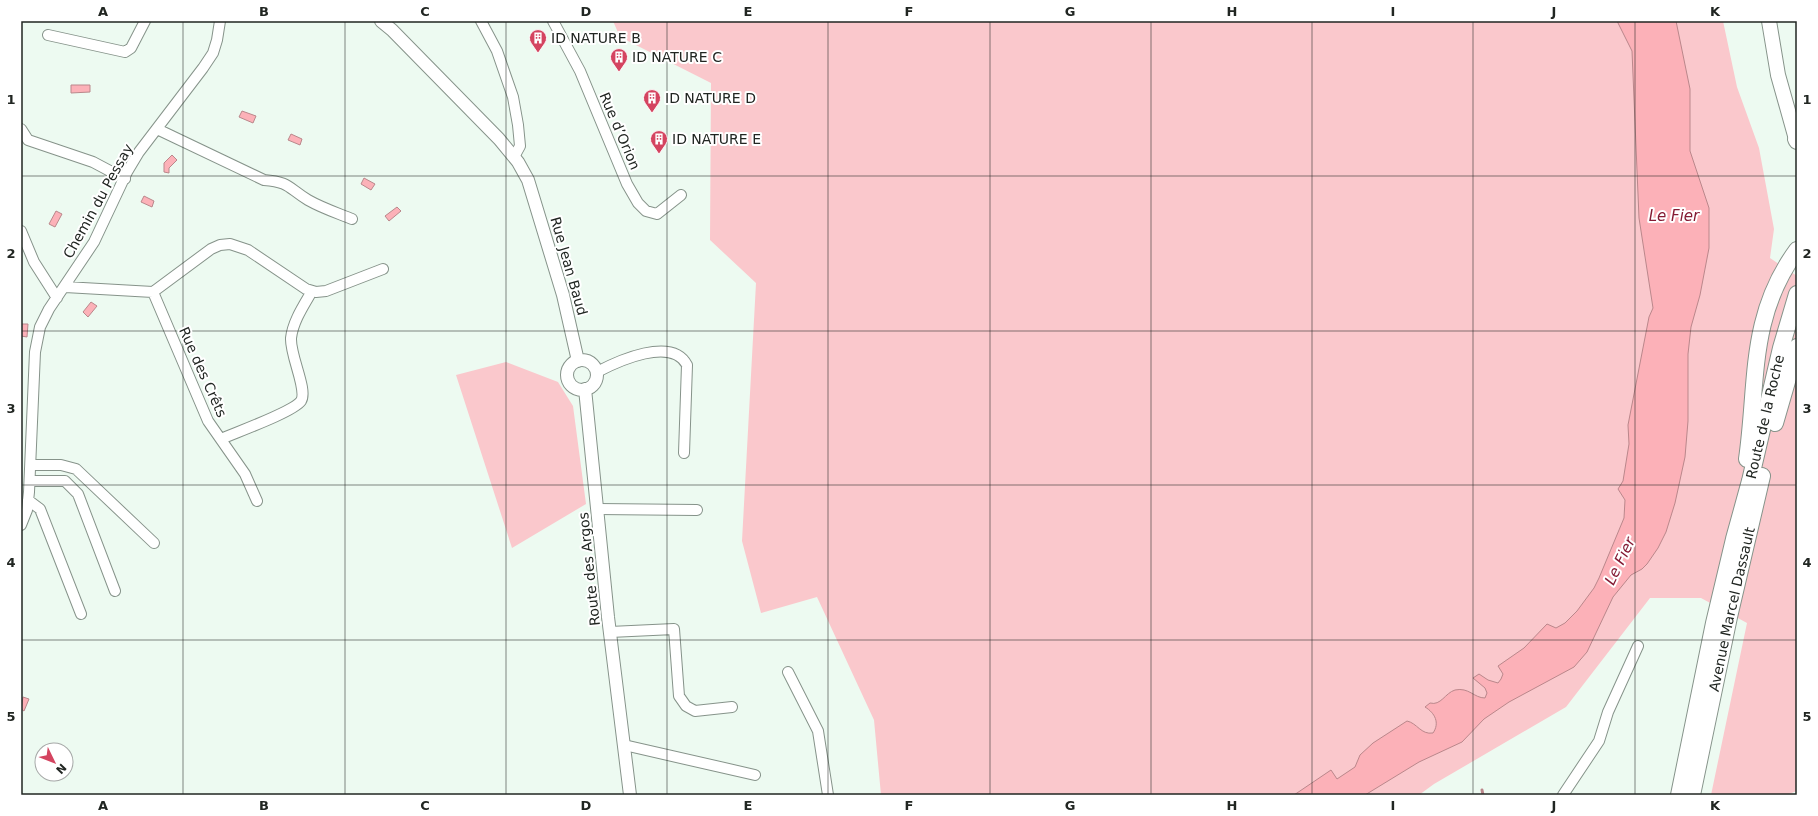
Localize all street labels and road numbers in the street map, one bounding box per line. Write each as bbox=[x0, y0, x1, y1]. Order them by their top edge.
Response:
street label: Rue d’Orion bbox=[597, 90, 643, 172]
street label: Chemin du Pessay bbox=[60, 141, 136, 261]
street label: Rue Jean Baud bbox=[547, 215, 591, 317]
street label: Rue des Crêts bbox=[176, 324, 230, 420]
street label: Route de la Roche bbox=[1743, 353, 1787, 480]
street label: Route des Argos bbox=[575, 511, 603, 627]
street label: Avenue Marcel Dassault bbox=[1706, 525, 1758, 693]

